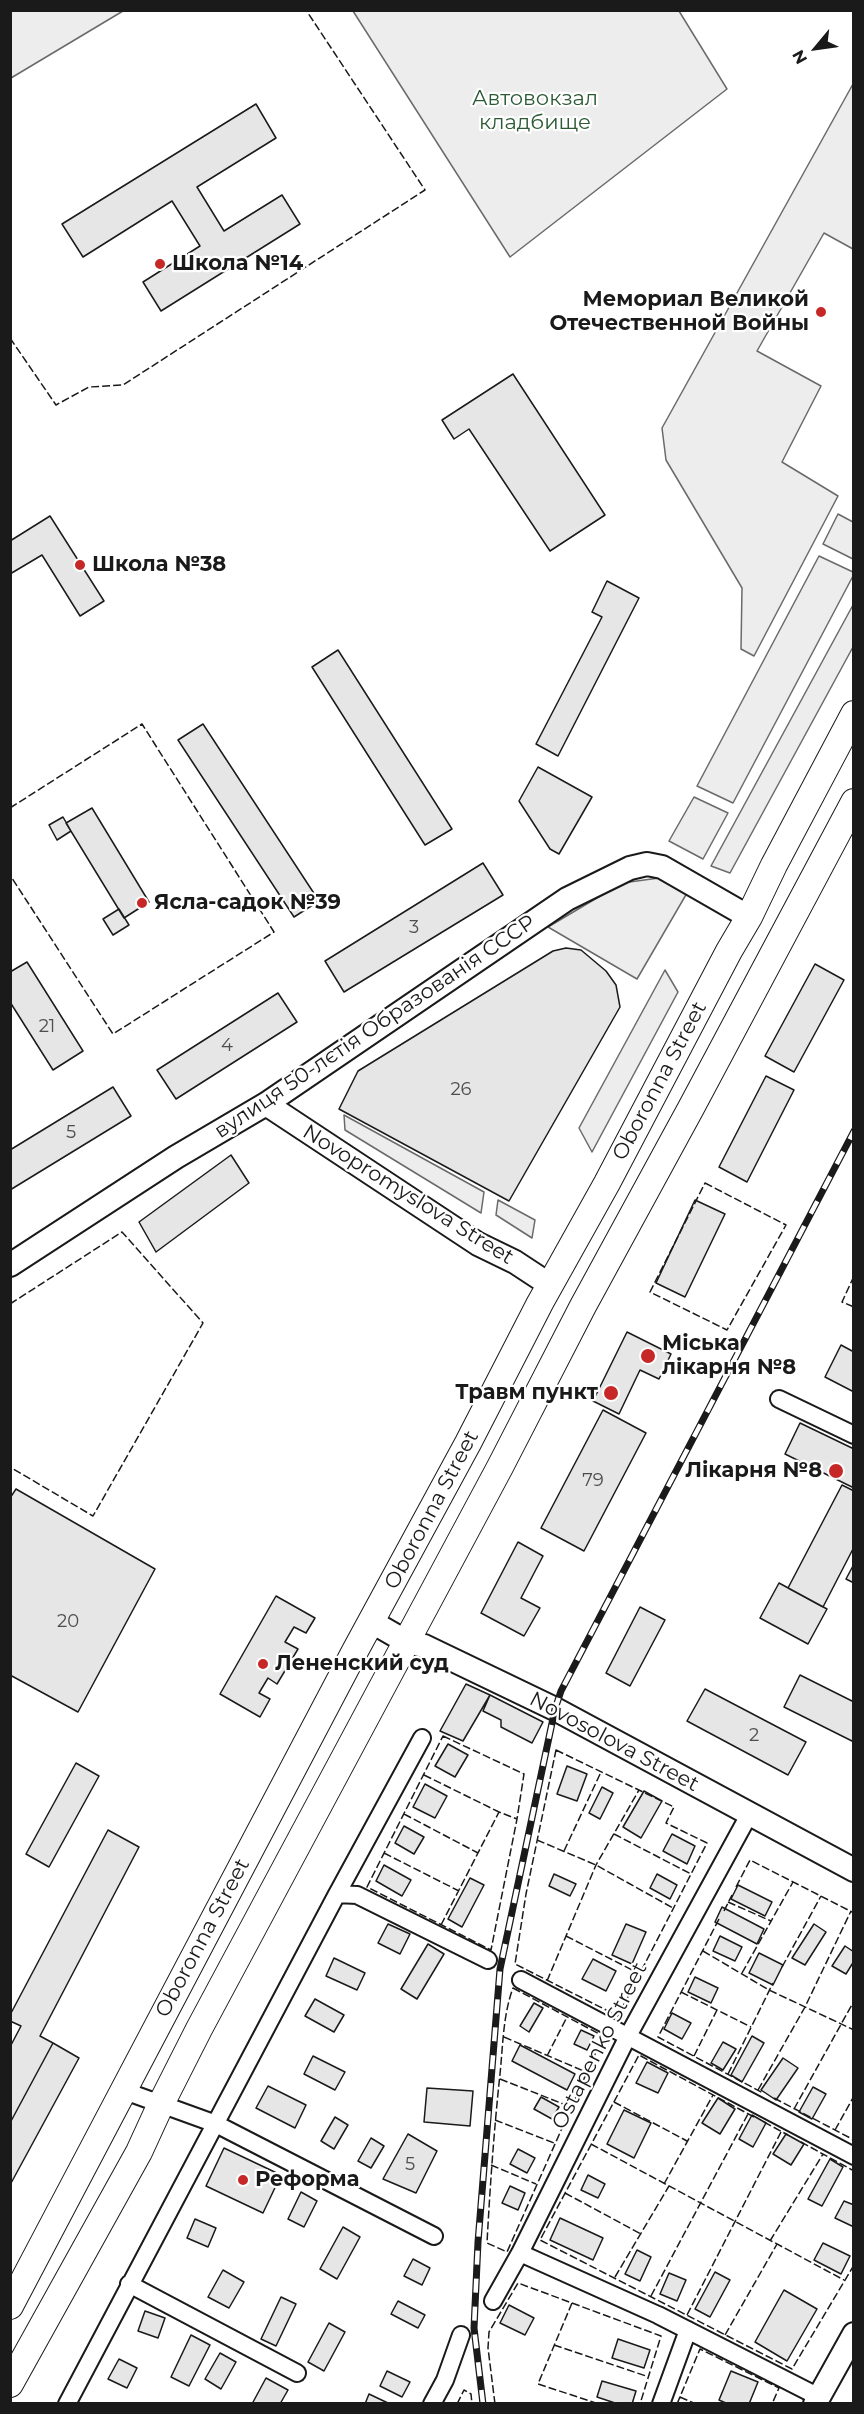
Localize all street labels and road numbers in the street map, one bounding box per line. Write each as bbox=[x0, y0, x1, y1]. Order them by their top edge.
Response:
street label: вулиця 50-лєтія Образованія СССР bbox=[210, 910, 540, 1144]
street label: Oboronna Street bbox=[608, 997, 712, 1165]
street label: Novopromyslova Street bbox=[298, 1120, 518, 1270]
street label: Oboronna Street bbox=[380, 1426, 484, 1594]
street label: Novosolova Street bbox=[525, 1687, 703, 1797]
street label: Oboronna Street bbox=[151, 1854, 255, 2022]
street label: Ostapenko Street bbox=[547, 1958, 653, 2134]

